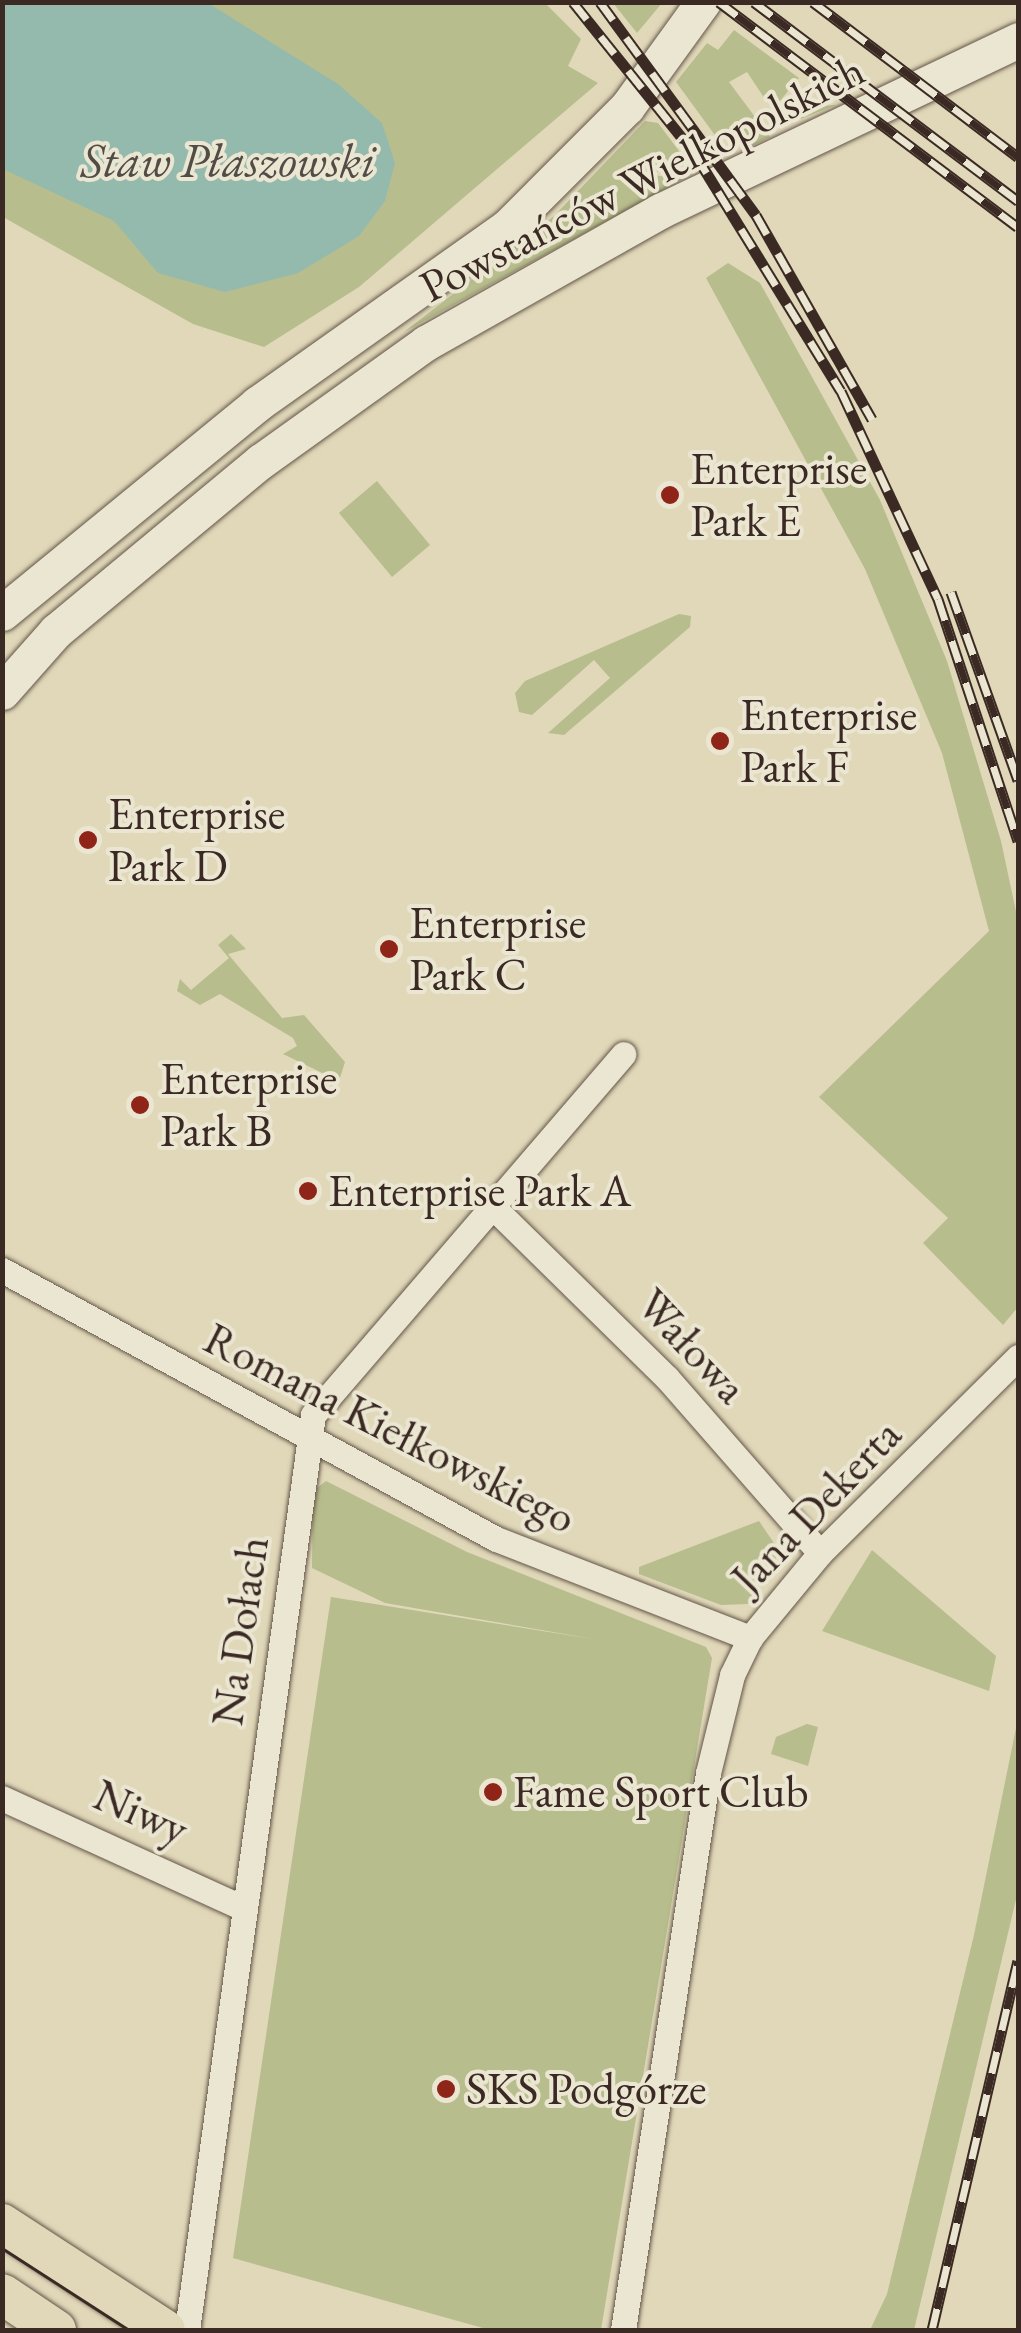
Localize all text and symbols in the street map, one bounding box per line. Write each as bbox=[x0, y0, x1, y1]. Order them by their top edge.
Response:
street label: Powstańców Wielkopolskich bbox=[411, 42, 873, 314]
water label: Staw Płaszowski bbox=[81, 132, 375, 190]
place label: Enterprise Park E bbox=[690, 442, 867, 548]
marker: Enterprise Park E bbox=[659, 484, 681, 506]
place label: Enterprise Park F bbox=[740, 688, 917, 794]
marker: Enterprise Park F bbox=[709, 730, 731, 752]
place label: Enterprise Park D bbox=[108, 787, 285, 893]
marker: Enterprise Park D bbox=[77, 829, 99, 851]
place label: Enterprise Park C bbox=[409, 896, 586, 1002]
marker: Enterprise Park C bbox=[378, 938, 400, 960]
place label: Enterprise Park B bbox=[160, 1052, 337, 1158]
marker: Enterprise Park B bbox=[129, 1094, 151, 1116]
place label: Enterprise Park A bbox=[328, 1164, 631, 1218]
marker: Enterprise Park A bbox=[297, 1180, 319, 1202]
street label: Wałowa bbox=[626, 1277, 758, 1415]
street label: Romana Kiełkowskiego bbox=[195, 1311, 585, 1545]
street label: Jana Dekerta bbox=[720, 1408, 912, 1604]
street label: Na Dołach bbox=[200, 1533, 280, 1729]
place label: Fame Sport Club bbox=[513, 1765, 809, 1819]
street label: Niwy bbox=[86, 1768, 196, 1856]
marker: Fame Sport Club bbox=[482, 1781, 504, 1803]
place label: SKS Podgórze bbox=[466, 2062, 707, 2116]
marker: SKS Podgórze bbox=[435, 2078, 457, 2100]

